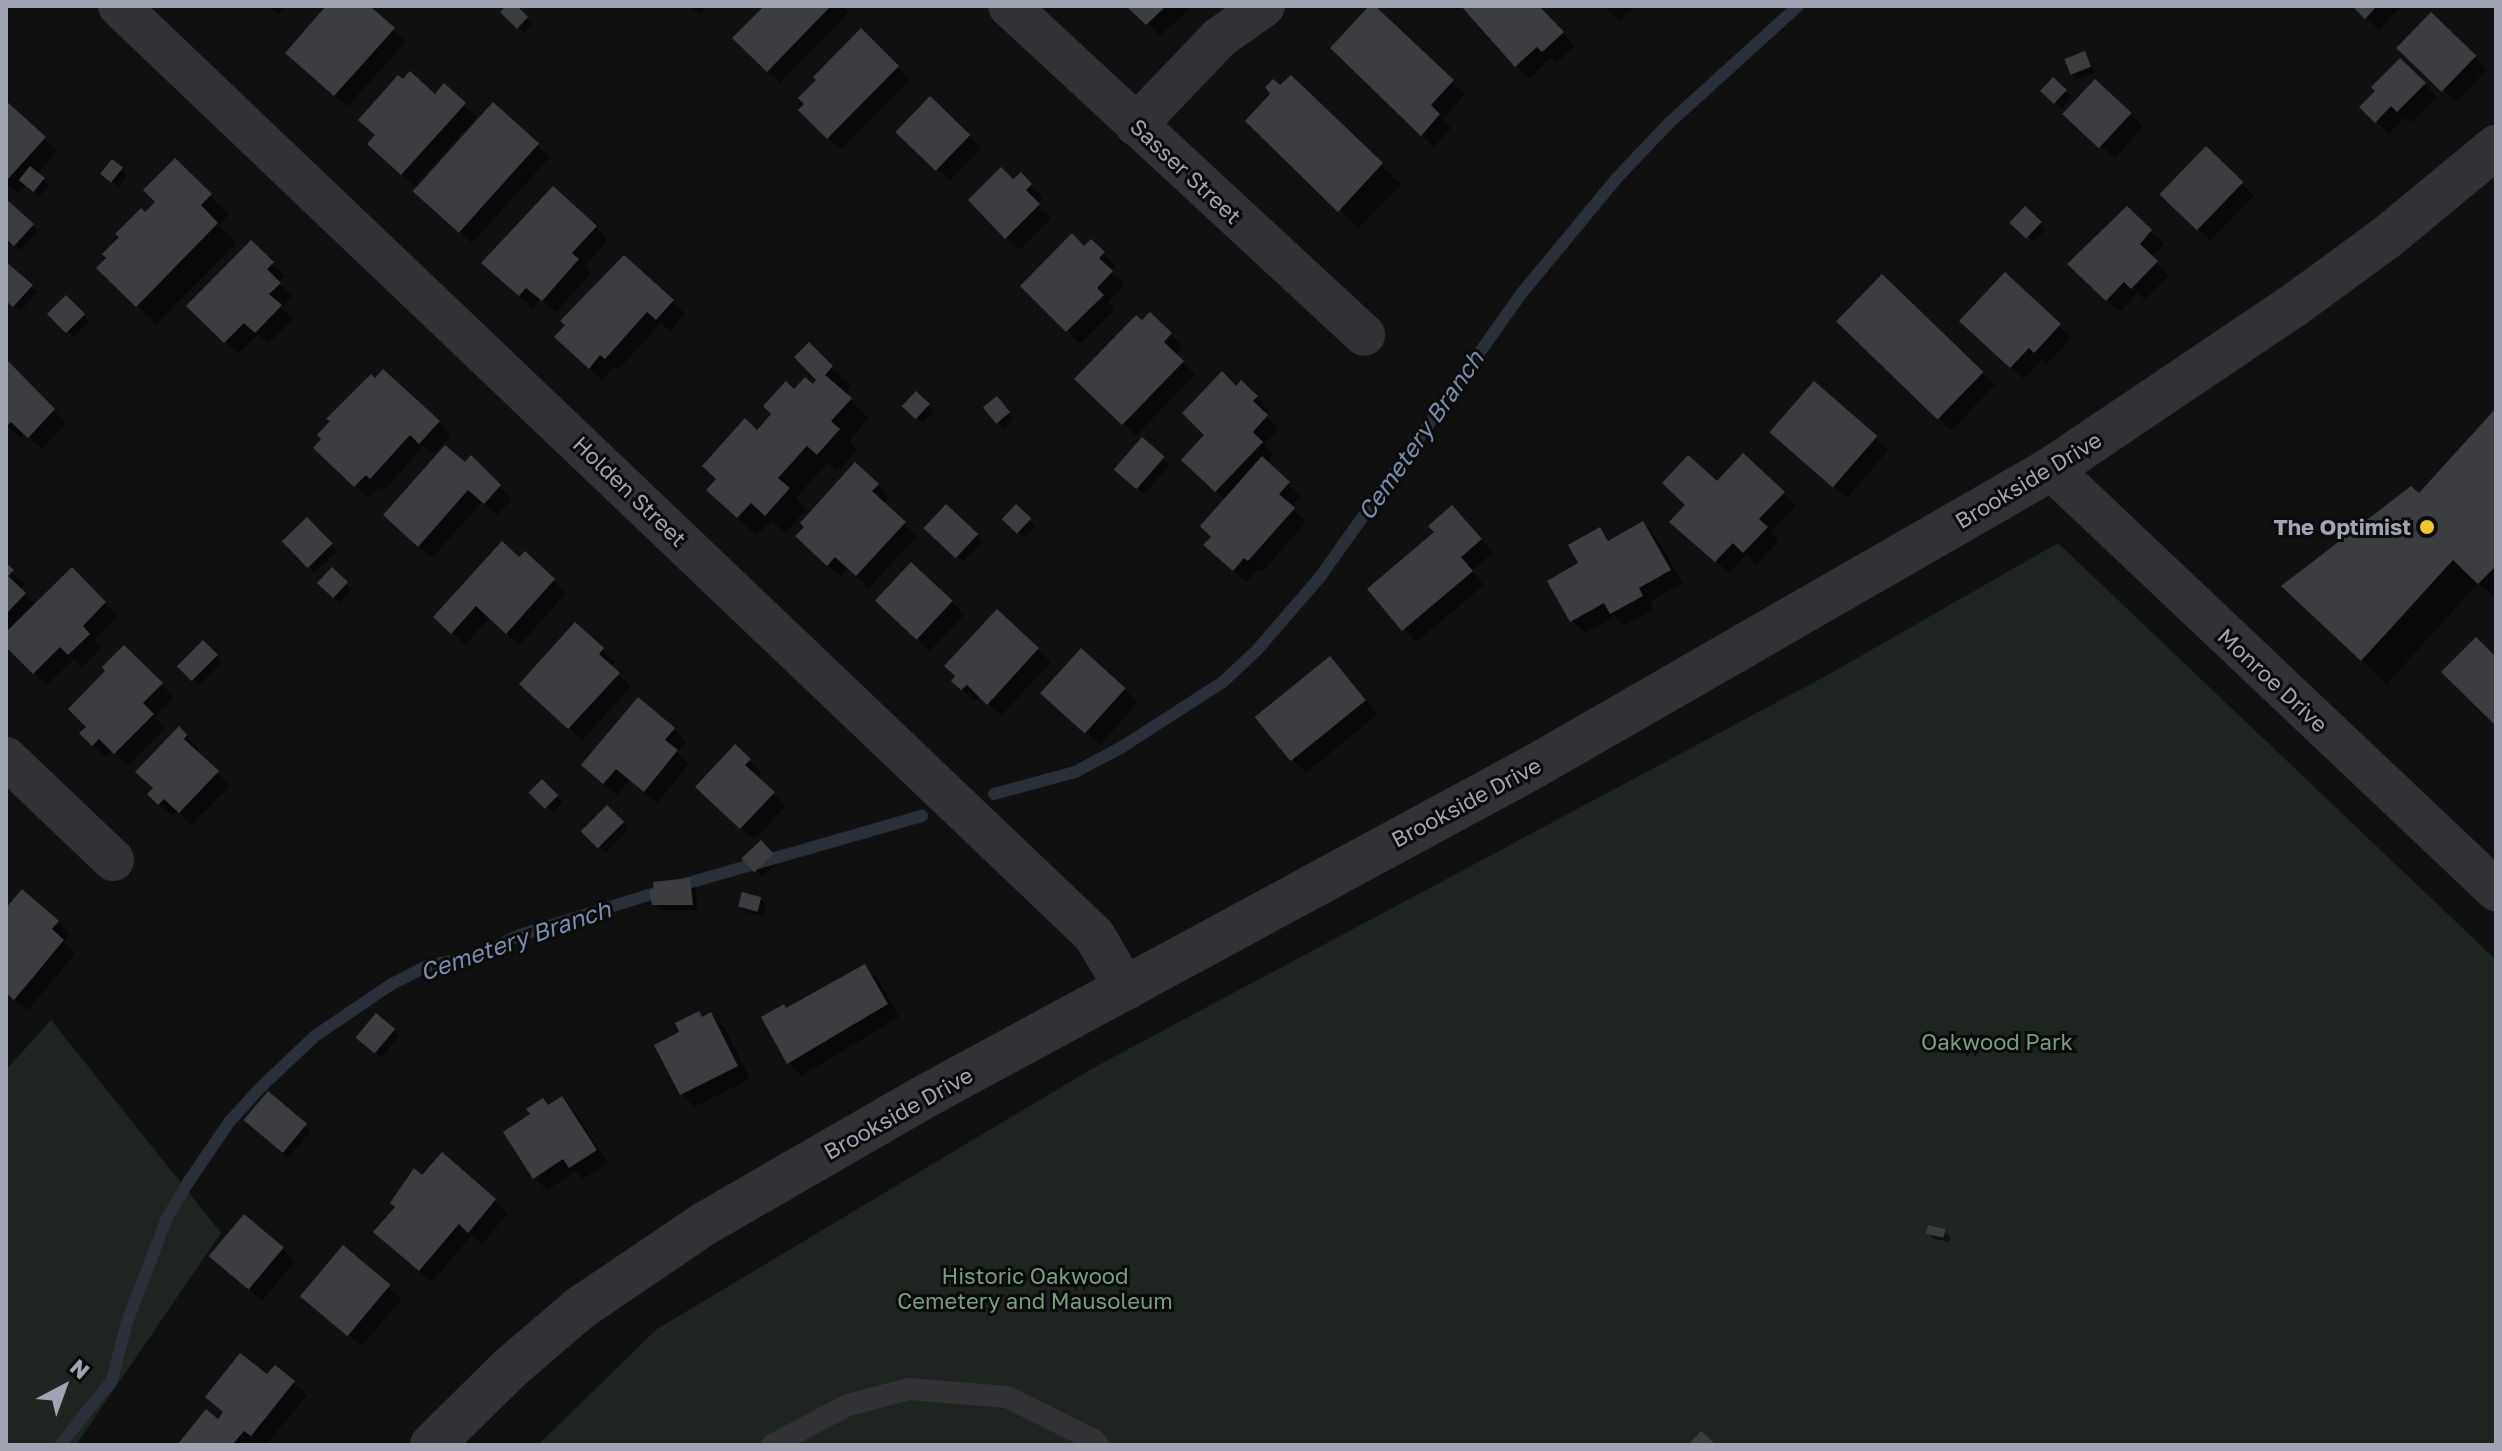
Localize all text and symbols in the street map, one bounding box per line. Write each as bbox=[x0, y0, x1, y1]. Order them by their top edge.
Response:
street label: Sasser Street bbox=[1125, 113, 1247, 229]
water label: Cemetery Branch bbox=[1351, 345, 1489, 525]
street label: Brookside Drive bbox=[1950, 426, 2106, 534]
street label: Holden Street bbox=[568, 430, 692, 552]
place label: The Optimist bbox=[2273, 514, 2411, 540]
marker: The Optimist bbox=[2418, 518, 2436, 536]
street label: Monroe Drive bbox=[2213, 623, 2333, 737]
street label: Brookside Drive bbox=[1387, 751, 1545, 853]
water label: Cemetery Branch bbox=[416, 894, 614, 986]
park label: Oakwood Park bbox=[1921, 1029, 2073, 1055]
street label: Brookside Drive bbox=[819, 1061, 977, 1165]
park label: Historic Oakwood Cemetery and Mausoleum bbox=[897, 1262, 1173, 1314]
north arrow bbox=[24, 1347, 104, 1427]
text: N bbox=[65, 1353, 95, 1384]

